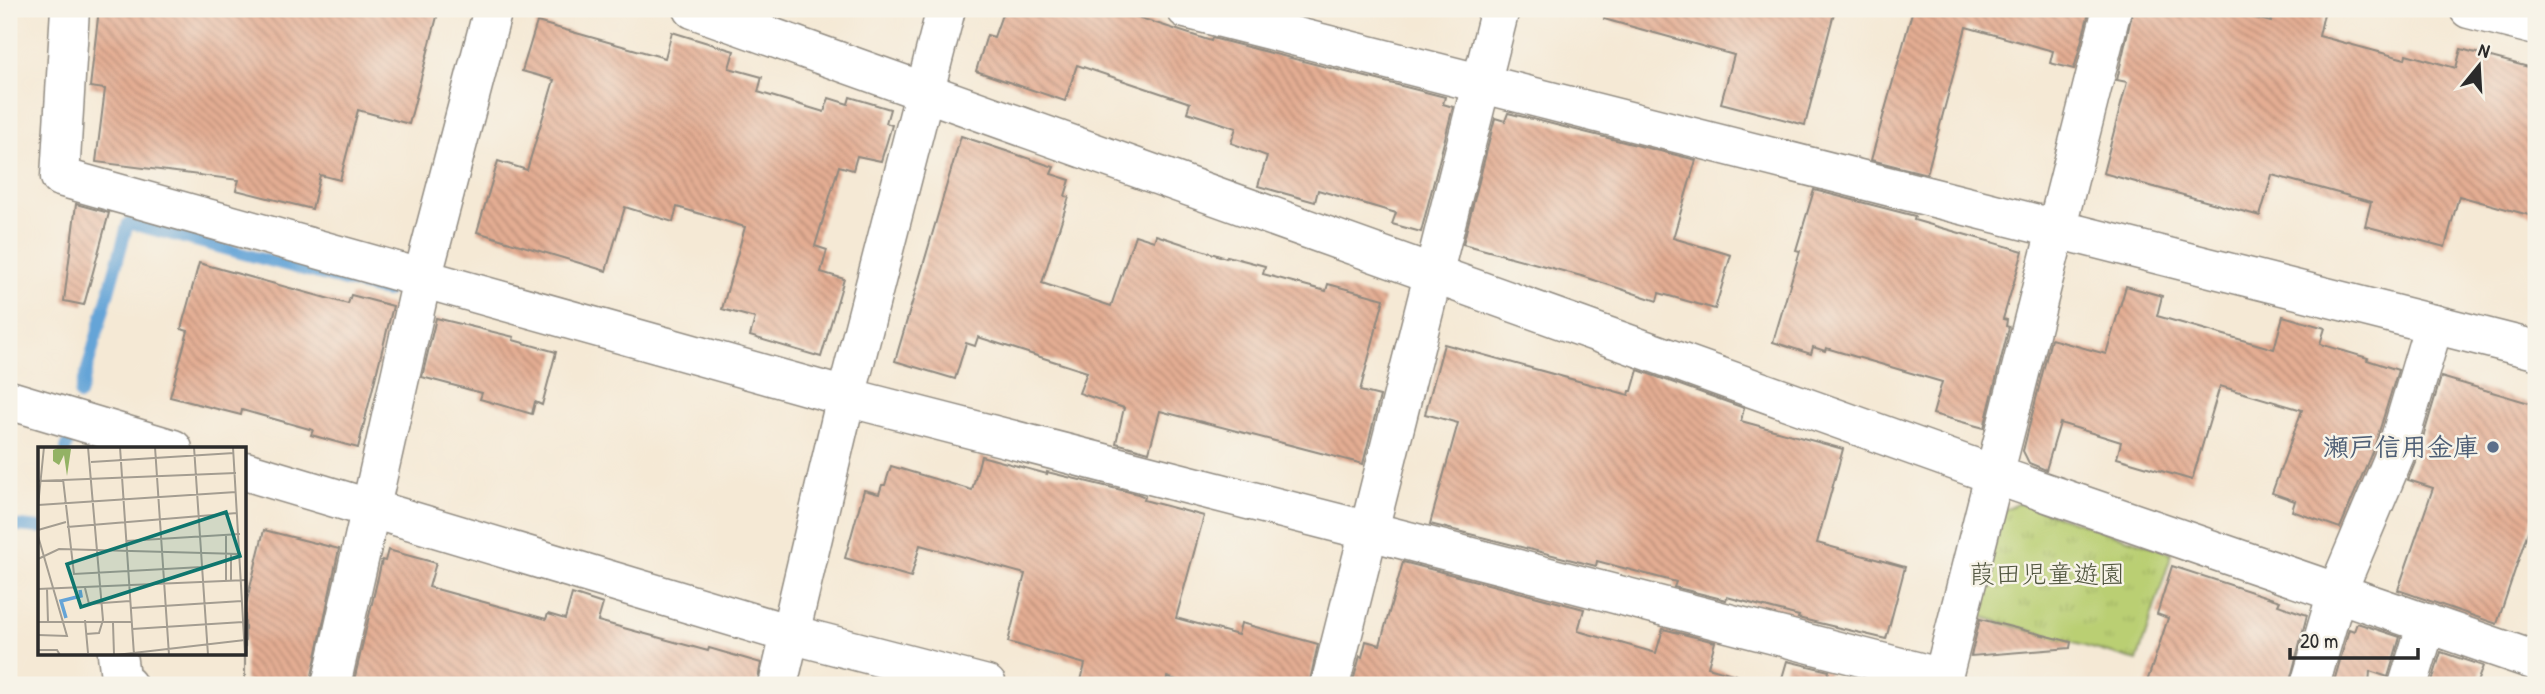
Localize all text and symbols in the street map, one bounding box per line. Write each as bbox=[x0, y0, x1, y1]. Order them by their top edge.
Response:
north arrow bbox=[2444, 32, 2514, 102]
text: N bbox=[2475, 36, 2493, 64]
place label: 瀬戸信用金庫 bbox=[2323, 429, 2479, 464]
marker: 瀬戸信用金庫 bbox=[2485, 439, 2501, 455]
inset map bbox=[38, 447, 247, 656]
park label: 葭田児童遊園 bbox=[1969, 556, 2125, 591]
scale bar bbox=[2290, 617, 2417, 661]
text: 20 m bbox=[2300, 626, 2338, 655]

